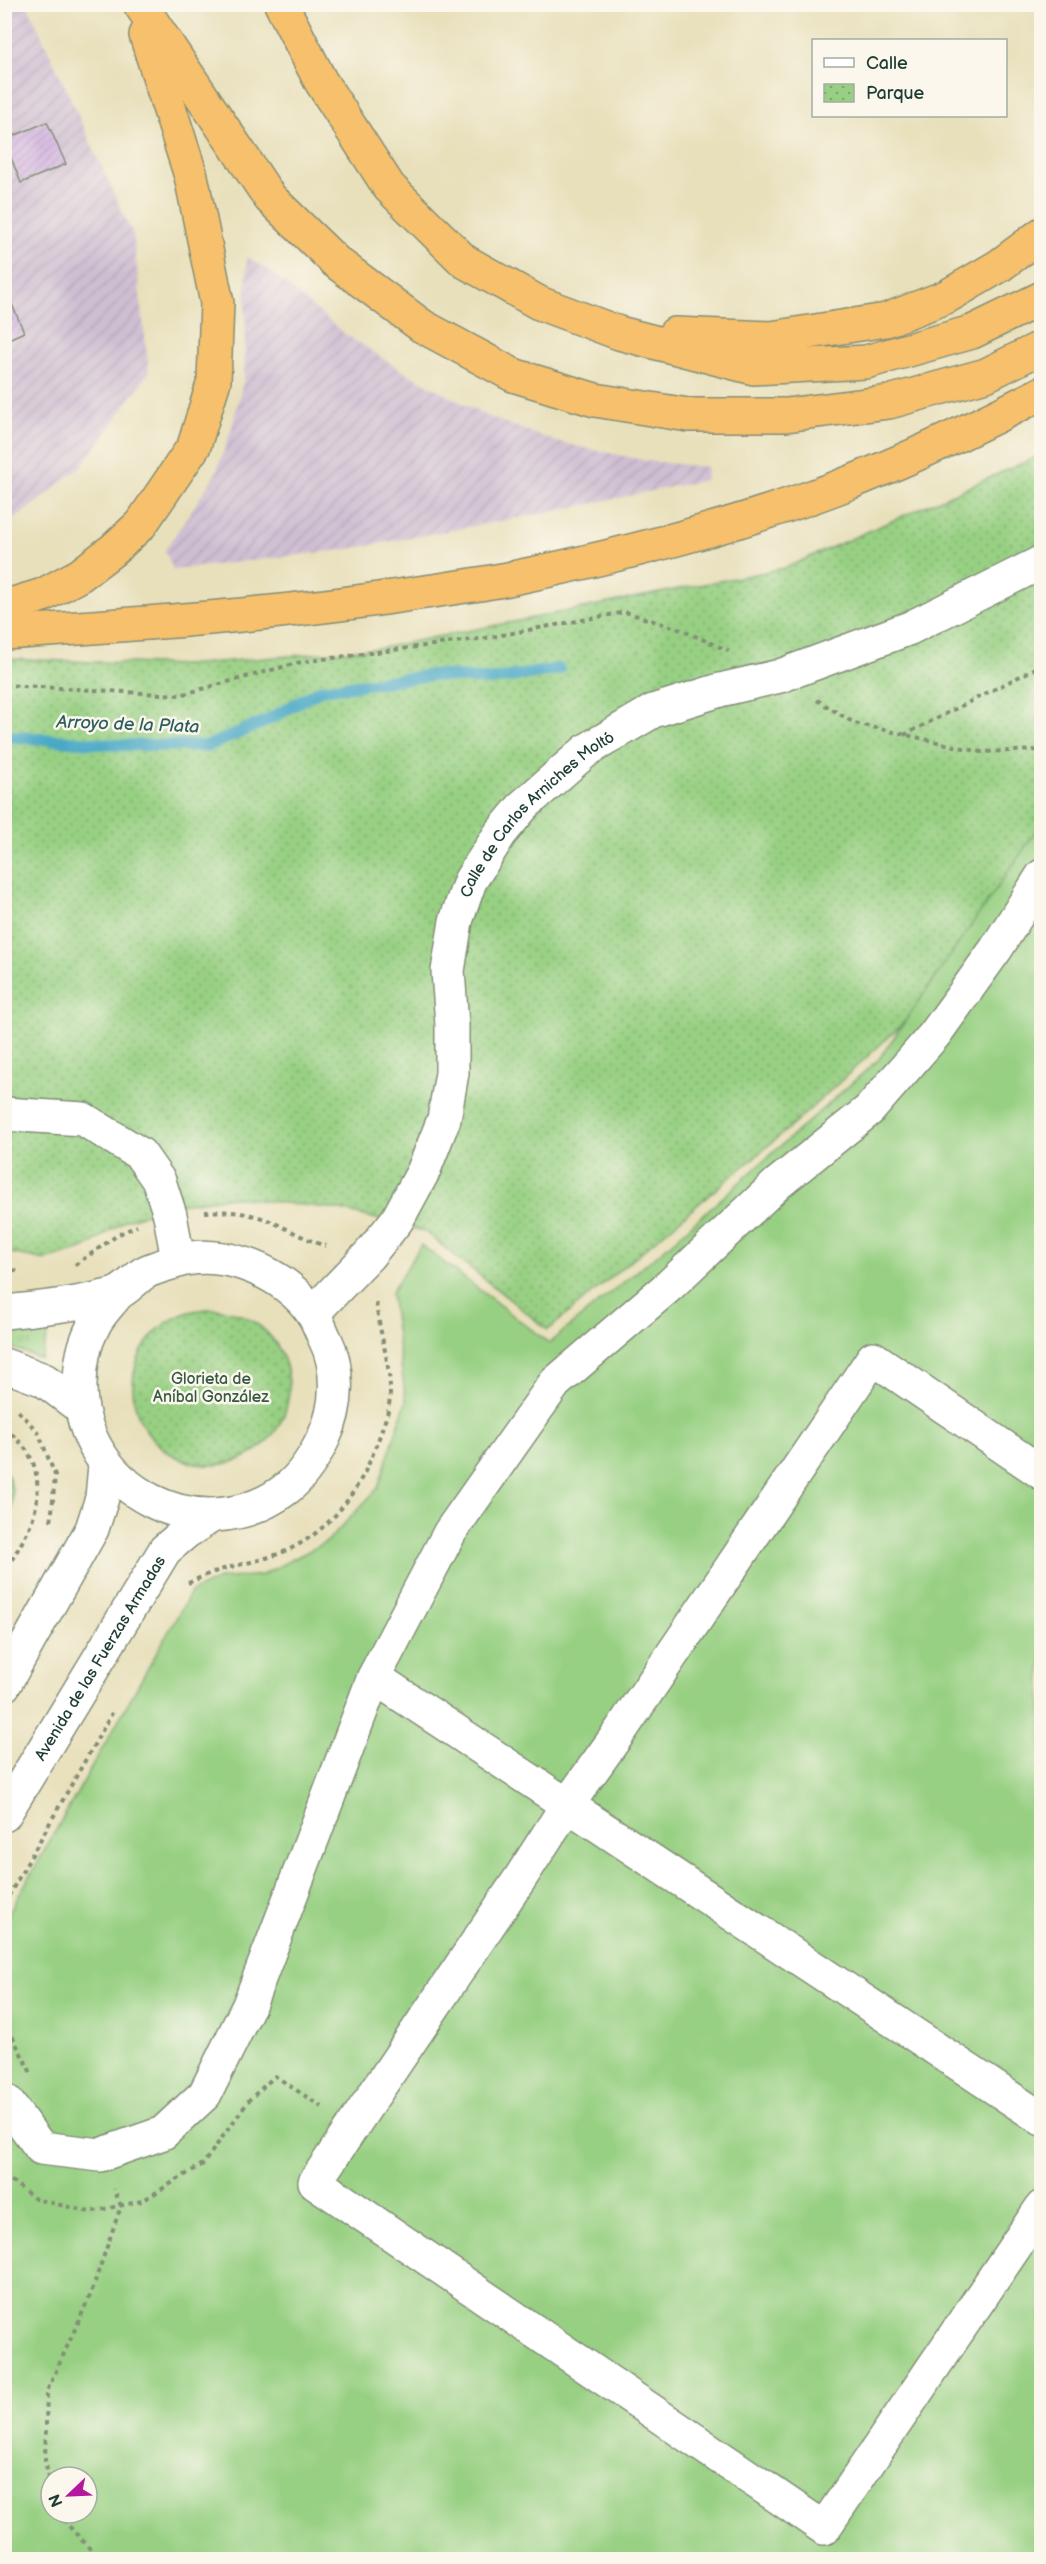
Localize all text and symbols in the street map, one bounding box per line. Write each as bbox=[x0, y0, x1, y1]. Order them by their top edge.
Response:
legend bbox=[812, 39, 1007, 117]
text: Calle bbox=[866, 53, 908, 74]
text: Parque bbox=[866, 83, 924, 104]
water label: Arroyo de la Plata bbox=[55, 711, 200, 737]
street label: Calle de Carlos Arniches Moltó bbox=[457, 728, 618, 900]
park label: Glorieta de Aníbal González bbox=[153, 1370, 269, 1407]
street label: Avenida de las Fuerzas Armadas bbox=[31, 1553, 170, 1764]
north arrow bbox=[39, 2465, 99, 2525]
text: N bbox=[45, 2491, 68, 2510]

